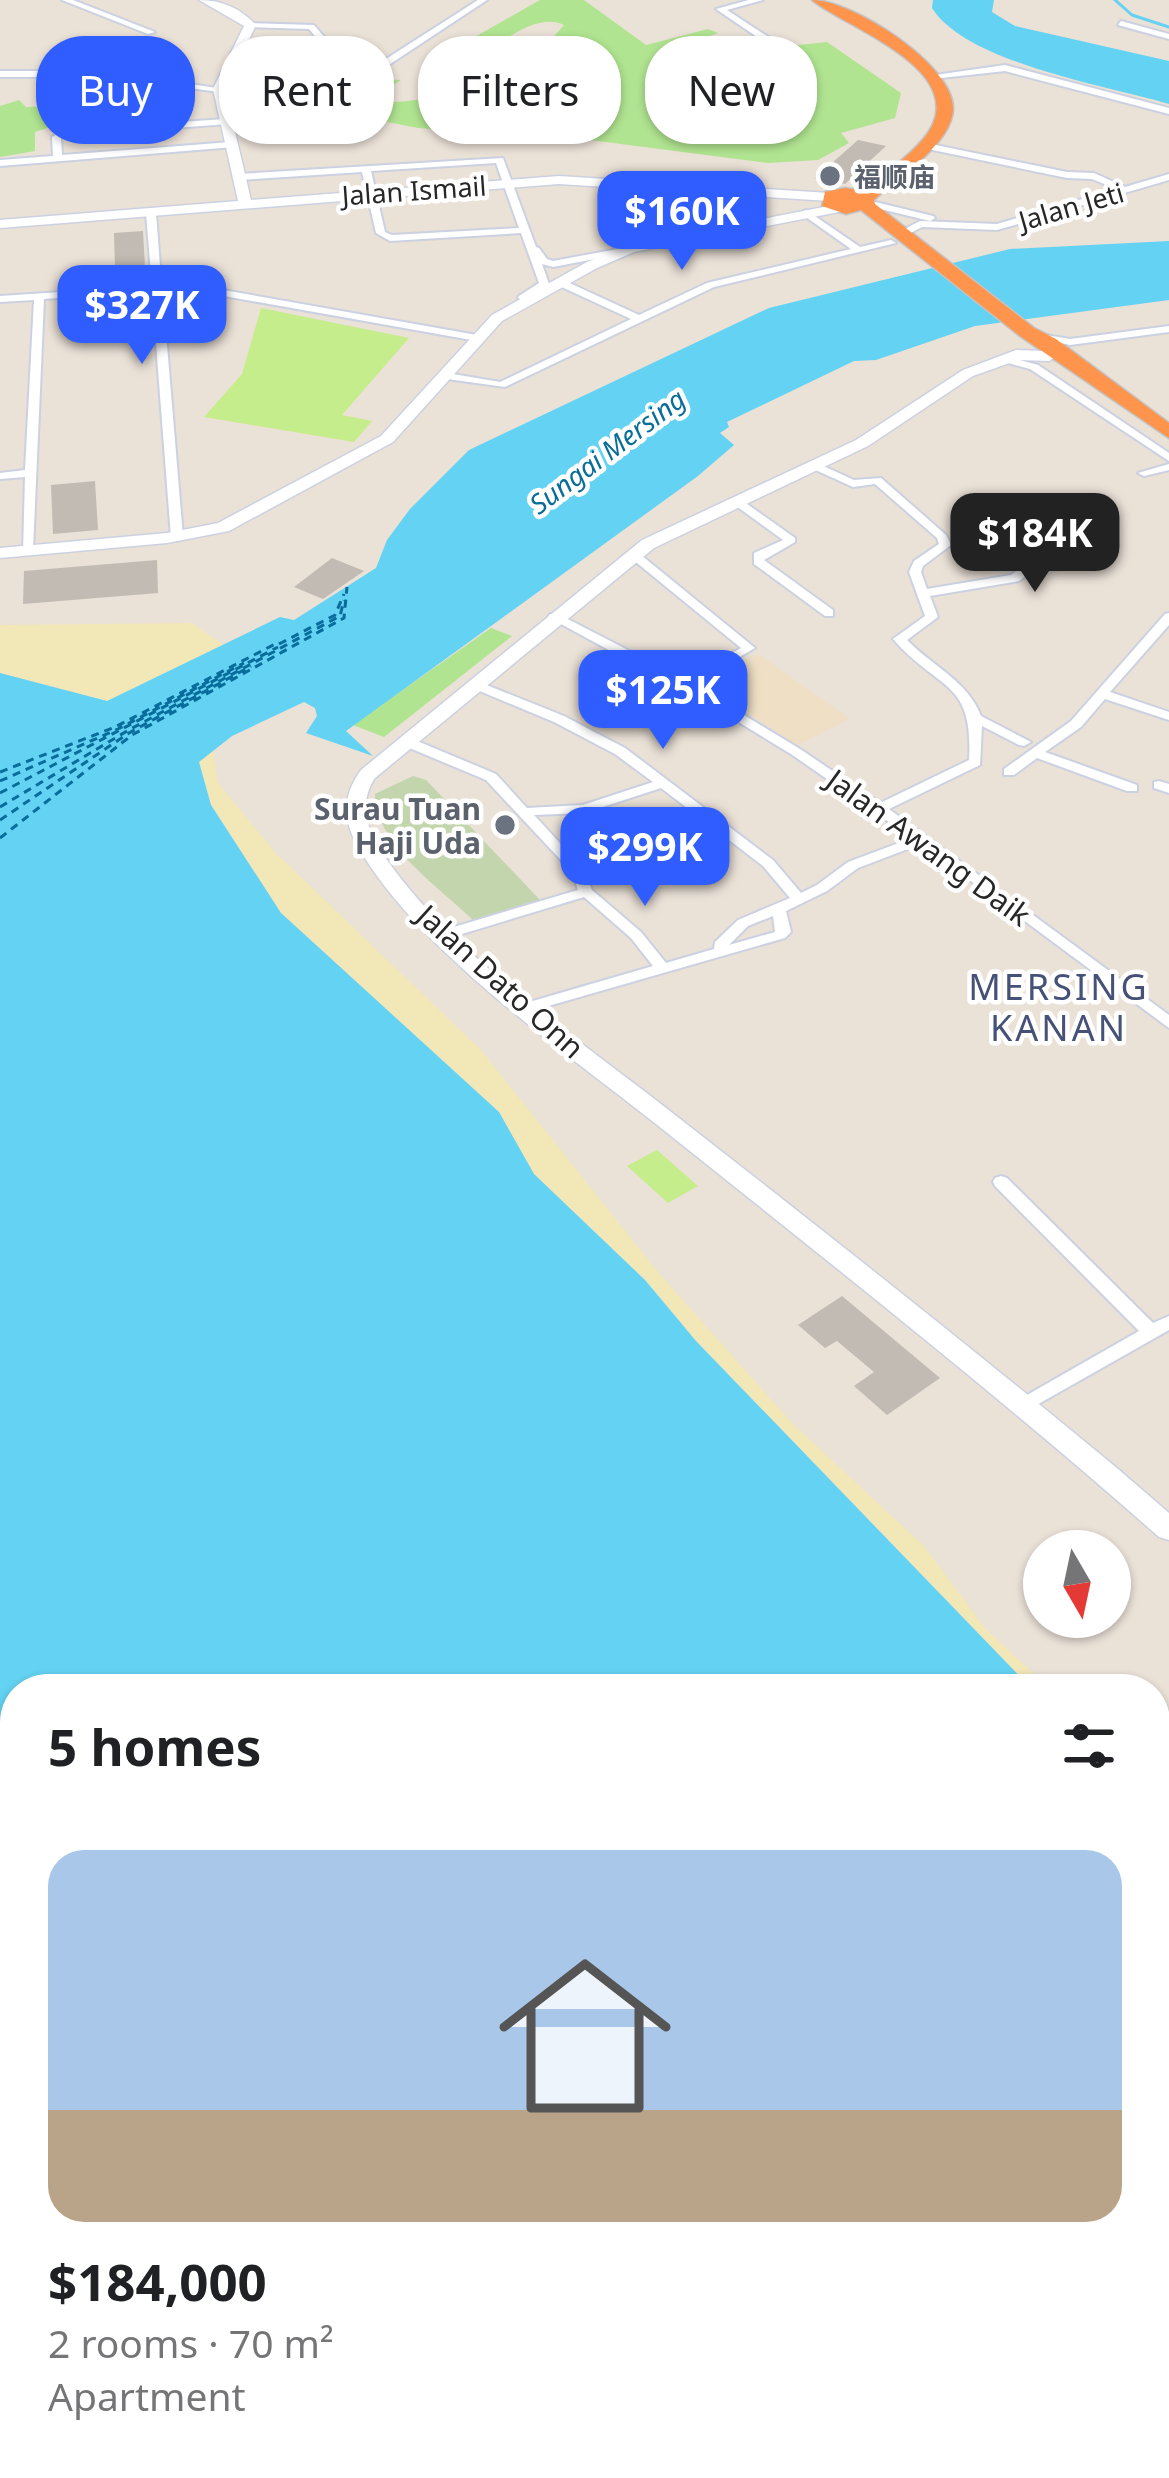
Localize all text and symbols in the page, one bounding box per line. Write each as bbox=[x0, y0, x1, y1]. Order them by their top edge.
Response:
chip: Buy bbox=[36, 36, 195, 144]
chip: Rent bbox=[219, 36, 394, 144]
chip: Filters bbox=[418, 36, 621, 144]
chip: New bbox=[645, 36, 817, 144]
place label: 福顺庙 bbox=[854, 158, 935, 195]
marker: 福顺庙 bbox=[817, 163, 843, 189]
street label: Jalan Ismail bbox=[338, 166, 487, 214]
pin: $160K bbox=[598, 171, 766, 273]
street label: Jalan Jeti bbox=[1011, 173, 1128, 239]
text: $160K bbox=[624, 183, 740, 236]
pin: $327K bbox=[58, 265, 226, 367]
text: $327K bbox=[84, 277, 200, 330]
water label: Sungai Mersing bbox=[521, 380, 693, 522]
pin: $184K bbox=[951, 493, 1119, 595]
text: $184K bbox=[977, 505, 1093, 558]
pin: $125K bbox=[579, 650, 747, 752]
text: $125K bbox=[605, 662, 721, 715]
street label: Jalan Awang Daik bbox=[816, 757, 1039, 935]
place label: Surau Tuan Haji Uda bbox=[314, 788, 481, 863]
pin: $299K bbox=[561, 807, 729, 909]
marker: Surau Tuan Haji Uda bbox=[492, 812, 518, 838]
text: $299K bbox=[587, 819, 703, 872]
street label: Jalan Dato Onn bbox=[406, 893, 593, 1067]
district label: MERSING KANAN bbox=[968, 962, 1150, 1052]
north arrow bbox=[1023, 1530, 1131, 1638]
map controls bbox=[1023, 1530, 1131, 1638]
text: 5 homes bbox=[48, 1711, 261, 1781]
icon: filters bbox=[1056, 1713, 1122, 1779]
icon: home bbox=[477, 1928, 693, 2144]
text: $184,000 bbox=[48, 2246, 267, 2316]
text: 2 rooms · 70 m² bbox=[48, 2316, 334, 2369]
text: Apartment bbox=[48, 2369, 246, 2422]

